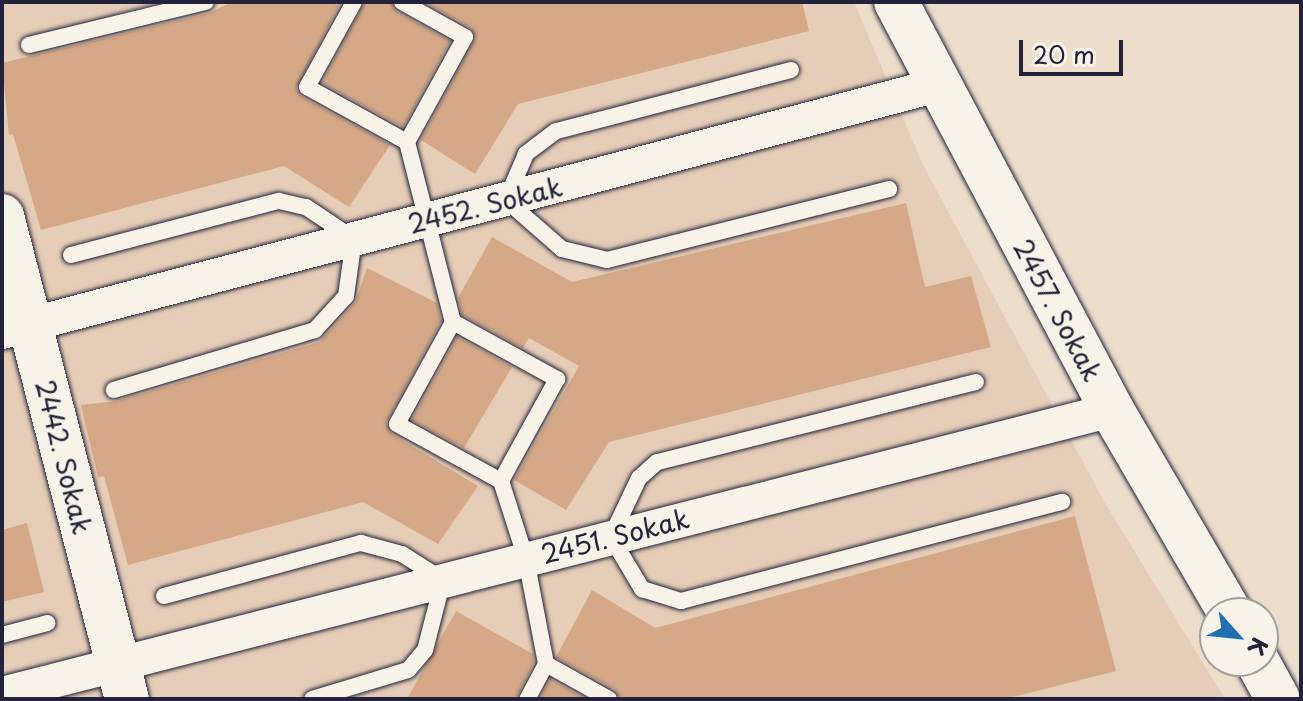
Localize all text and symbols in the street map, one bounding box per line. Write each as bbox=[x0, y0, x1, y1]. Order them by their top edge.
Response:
scale bar bbox=[1023, 24, 1127, 74]
text: 20 m bbox=[1033, 36, 1095, 72]
street label: 2452. Sokak bbox=[403, 170, 567, 240]
street label: 2457. Sokak bbox=[1008, 234, 1108, 386]
street label: 2442. Sokak bbox=[29, 375, 99, 539]
street label: 2451. Sokak bbox=[536, 502, 694, 570]
north arrow bbox=[1199, 597, 1279, 677]
text: K bbox=[1241, 633, 1277, 662]

